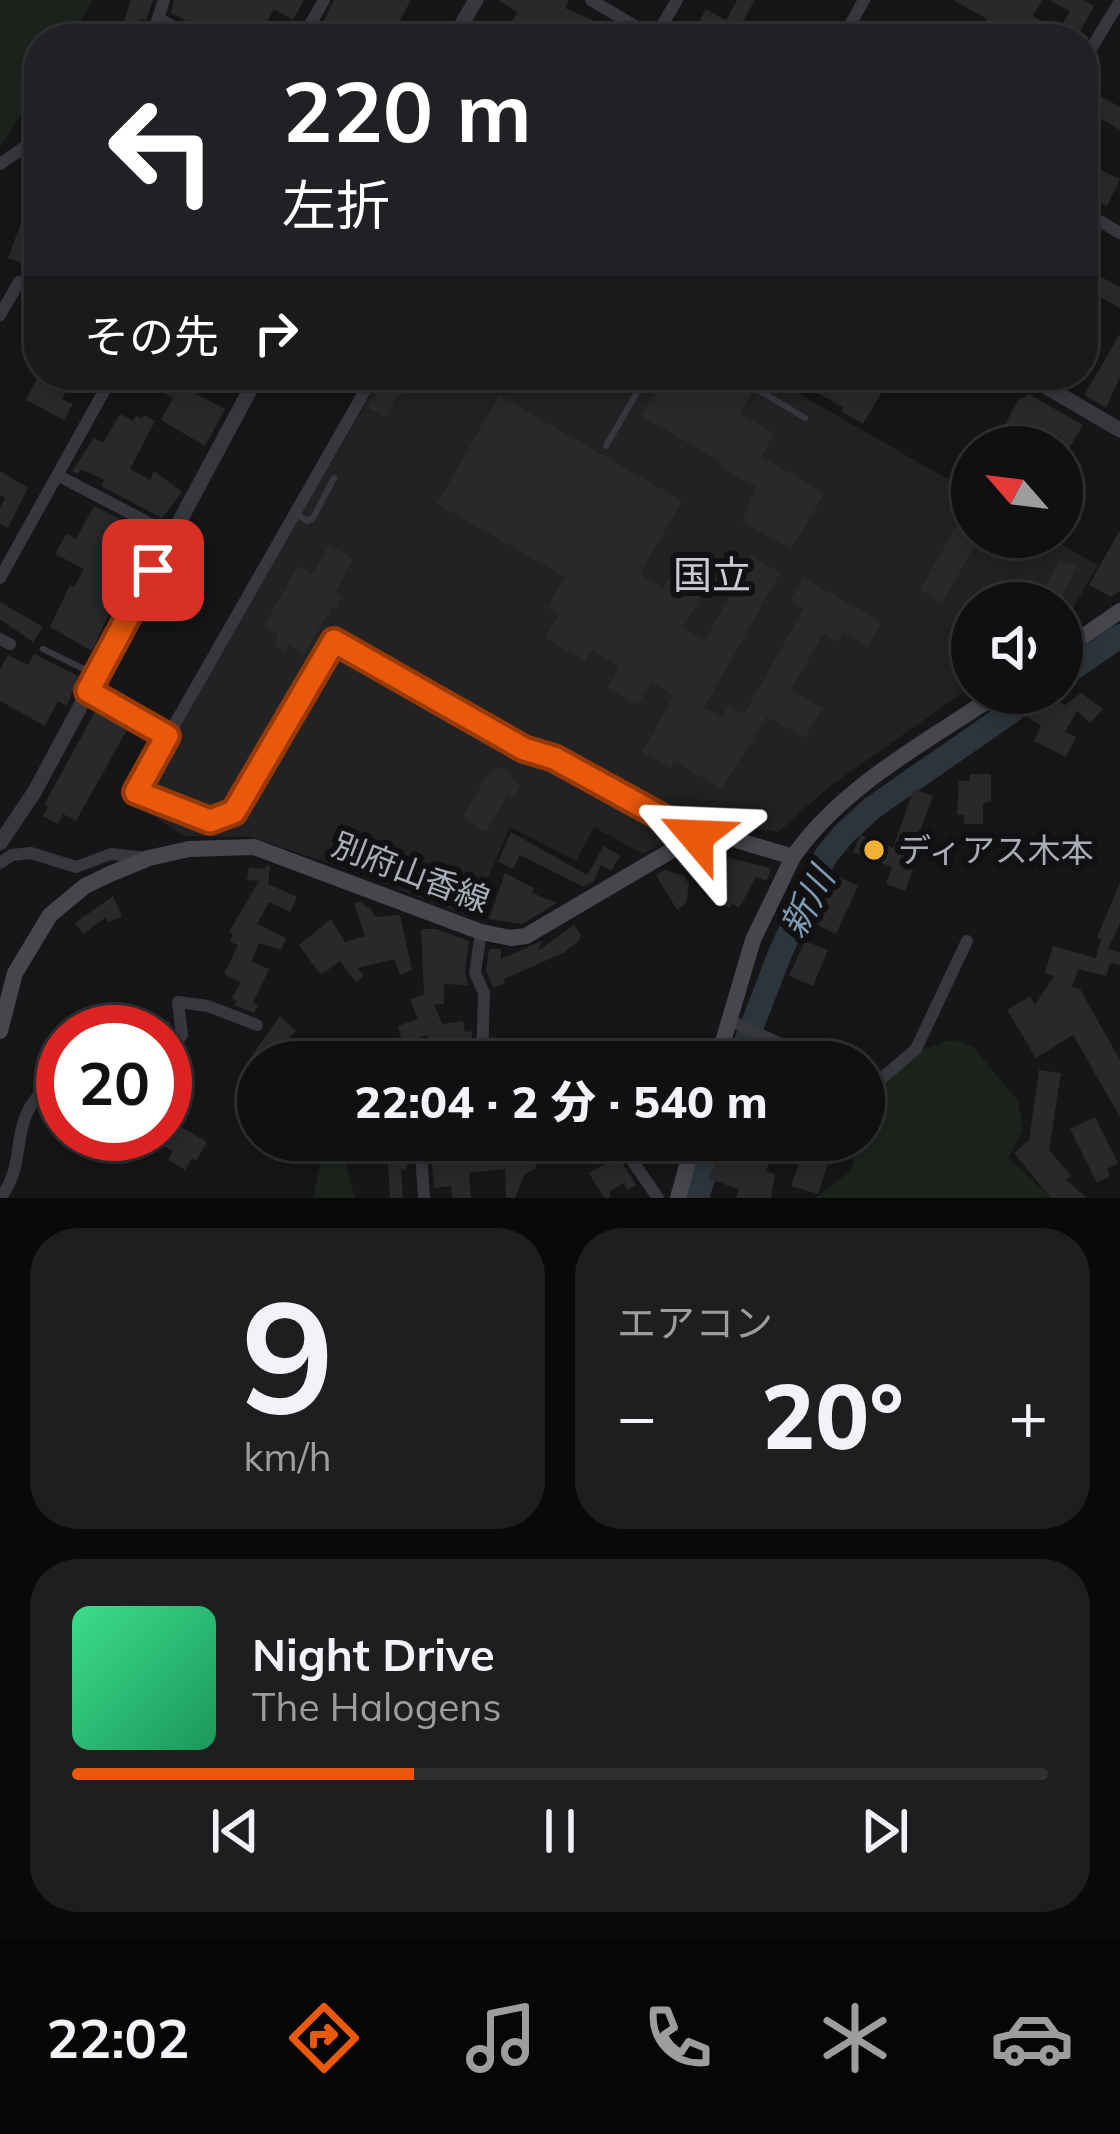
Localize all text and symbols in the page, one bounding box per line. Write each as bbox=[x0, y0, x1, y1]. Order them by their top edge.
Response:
text: 220 m bbox=[282, 58, 532, 163]
icon: left bbox=[84, 72, 240, 228]
text: 左折 bbox=[282, 171, 390, 239]
icon: right bbox=[243, 300, 309, 366]
text: その先 bbox=[84, 308, 219, 364]
north arrow bbox=[951, 426, 1083, 558]
map controls bbox=[951, 426, 1083, 714]
pin bbox=[102, 519, 204, 621]
icon: arrive bbox=[120, 537, 186, 603]
district label: 国立 bbox=[673, 550, 751, 599]
button: sound bbox=[951, 582, 1083, 714]
position arrow bbox=[633, 773, 759, 899]
street label: 別府山香線 bbox=[327, 823, 496, 920]
place label: ディアス木本 bbox=[898, 829, 1094, 870]
marker: ディアス木本 bbox=[861, 837, 887, 863]
water label: 新川 bbox=[770, 856, 845, 944]
speed limit sign: 20 bbox=[36, 1005, 192, 1161]
text: 22:04 · 2 分 · 540 m bbox=[354, 1073, 768, 1129]
text: 9 bbox=[241, 1256, 334, 1452]
text: エアコン bbox=[617, 1298, 773, 1347]
text: 20° bbox=[761, 1359, 904, 1472]
text: − bbox=[617, 1374, 657, 1457]
text: + bbox=[1008, 1374, 1048, 1457]
text: km/h bbox=[243, 1432, 332, 1481]
text: Night Drive bbox=[252, 1626, 495, 1682]
text: The Halogens bbox=[252, 1682, 502, 1731]
icon: previous bbox=[202, 1798, 268, 1864]
icon: pause bbox=[527, 1798, 593, 1864]
icon: next bbox=[852, 1798, 918, 1864]
icon: directions bbox=[282, 1996, 366, 2080]
icon: music bbox=[459, 1996, 543, 2080]
icon: phone bbox=[636, 1996, 720, 2080]
icon: climate bbox=[813, 1996, 897, 2080]
icon: car bbox=[990, 1996, 1074, 2080]
text: 22:02 bbox=[46, 2004, 189, 2072]

